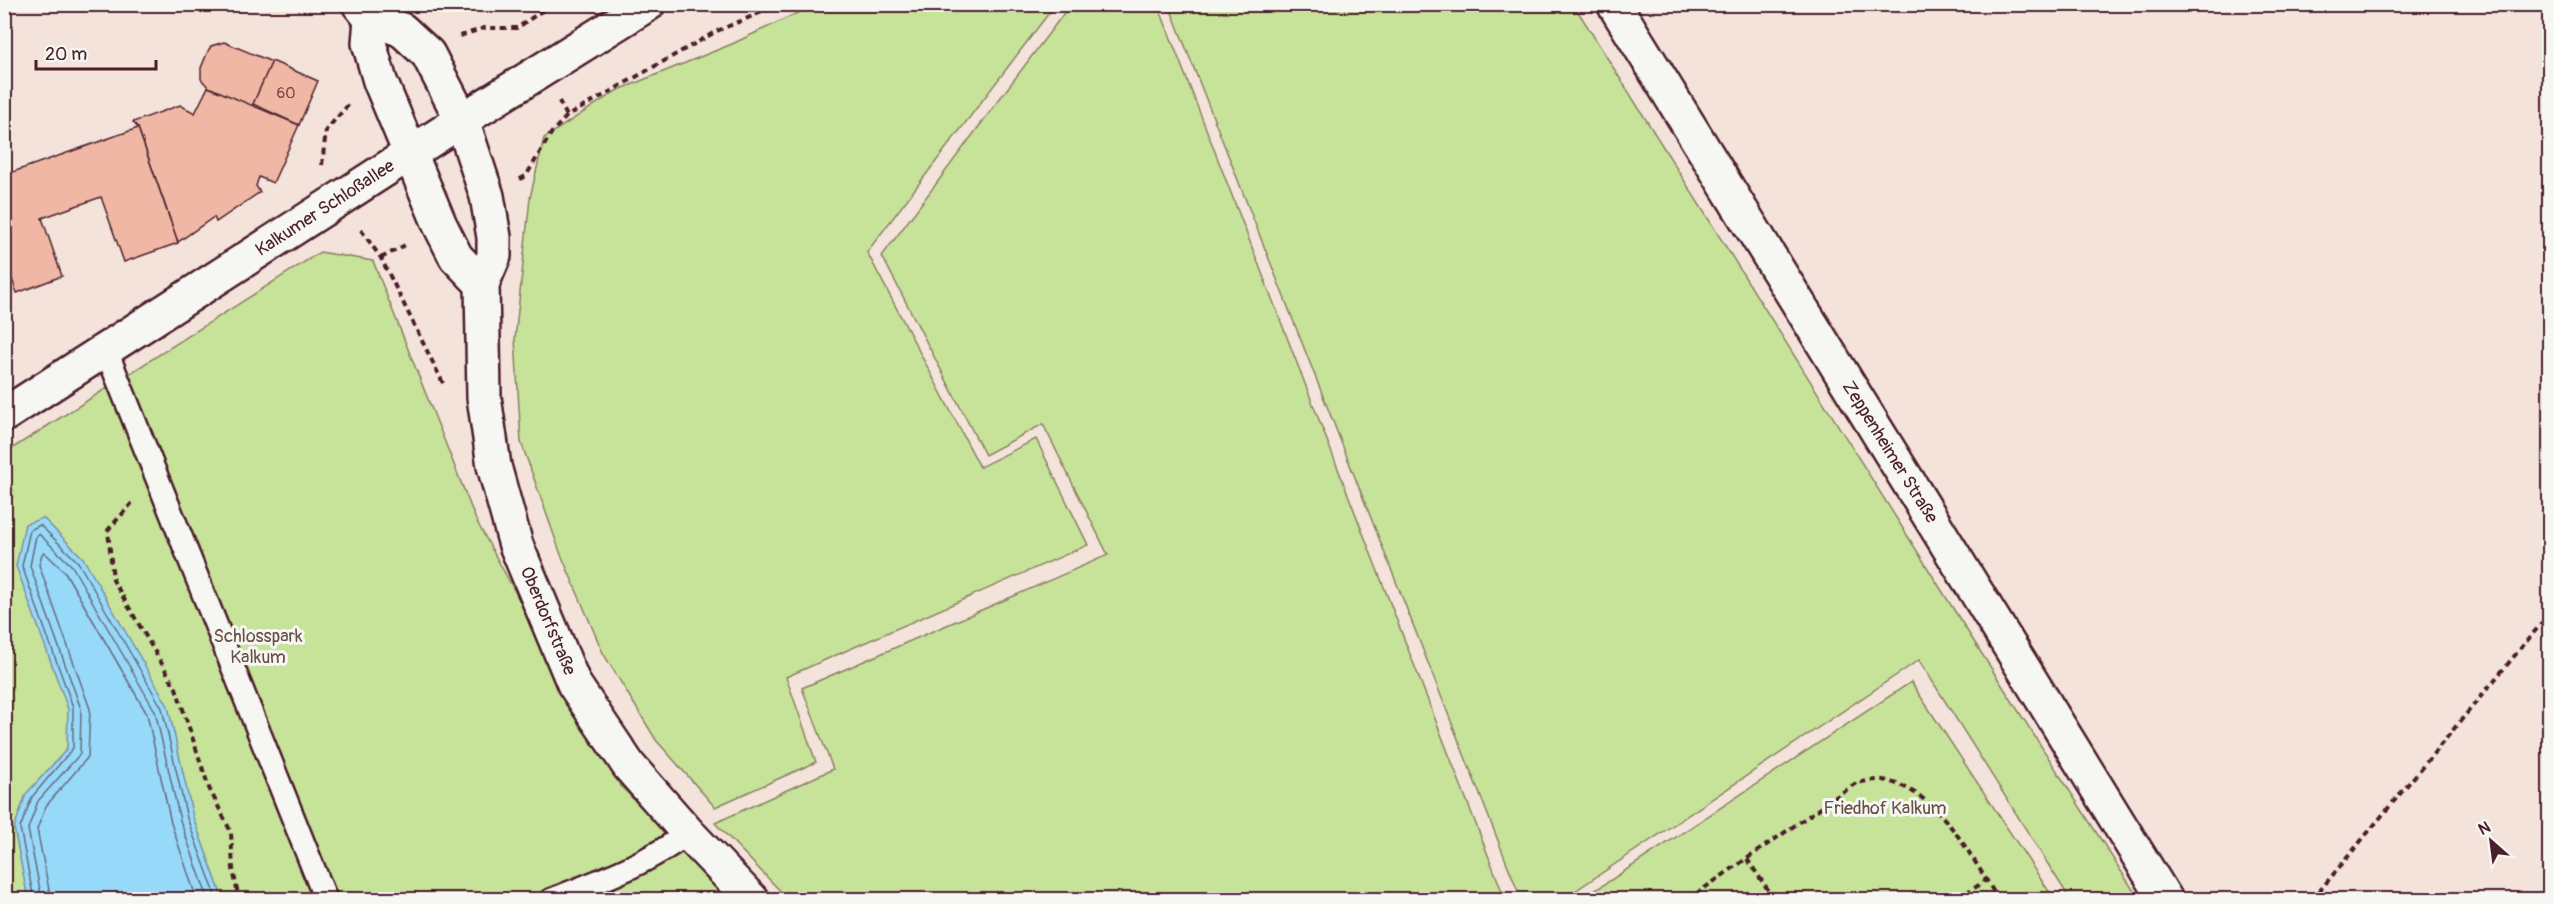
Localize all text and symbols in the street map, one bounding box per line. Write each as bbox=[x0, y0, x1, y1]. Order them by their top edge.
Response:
scale bar bbox=[36, 33, 156, 71]
text: 20 m bbox=[45, 43, 87, 66]
house number: 60 bbox=[277, 84, 295, 103]
street label: Kalkumer Schloßallee bbox=[251, 154, 399, 262]
street label: Zeppenheimer Straße bbox=[1837, 377, 1943, 527]
street label: Oberdorfstraße bbox=[515, 563, 581, 679]
park label: Schlosspark Kalkum bbox=[214, 625, 303, 669]
park label: Friedhof Kalkum bbox=[1824, 797, 1947, 820]
north arrow bbox=[2461, 811, 2521, 871]
text: N bbox=[2475, 817, 2494, 840]

